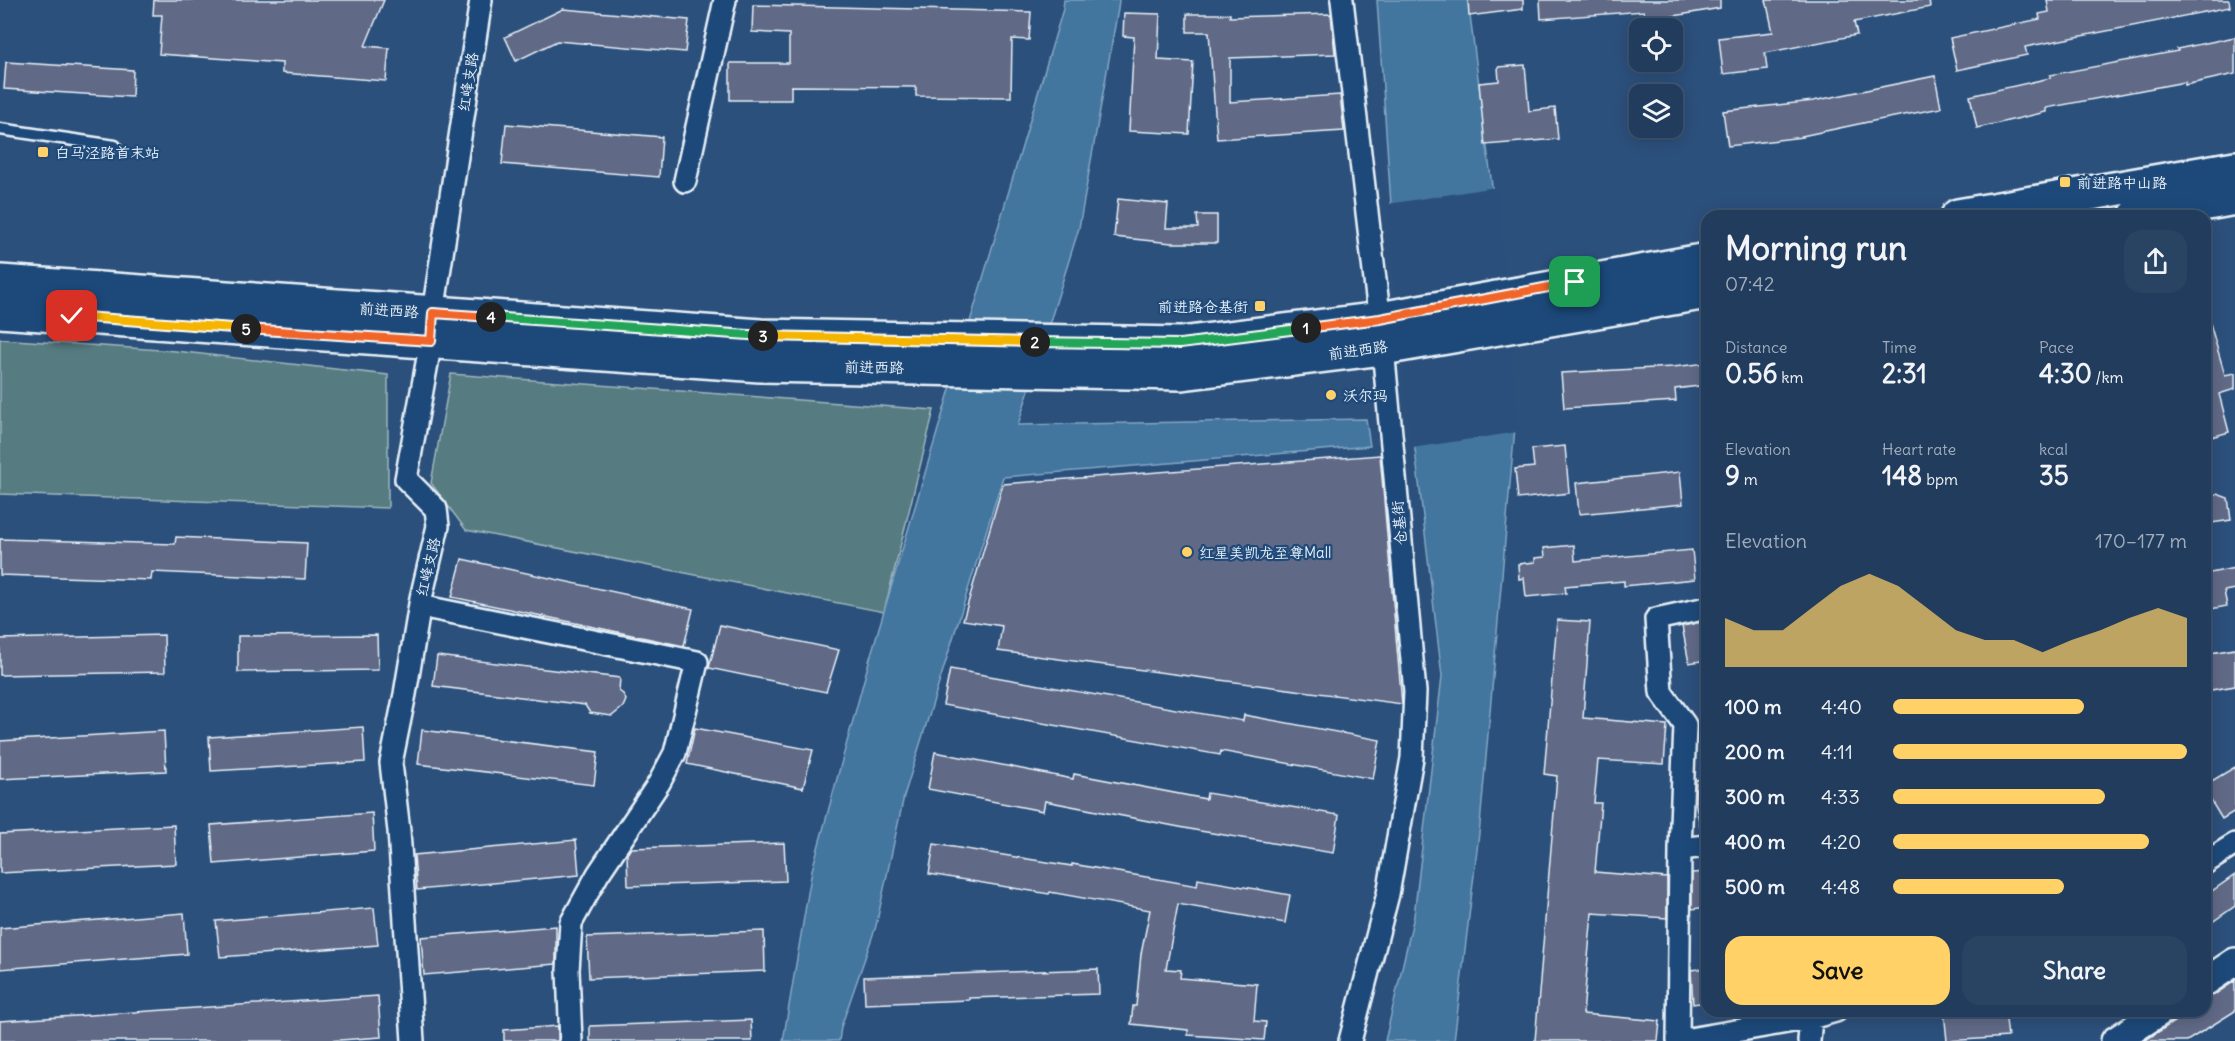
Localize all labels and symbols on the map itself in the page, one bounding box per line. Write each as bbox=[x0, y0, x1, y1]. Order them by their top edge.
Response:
street label: 红峰支路 bbox=[454, 51, 482, 113]
place label: 白马泾路首末站 bbox=[55, 143, 160, 162]
marker: 白马泾路首末站 bbox=[36, 145, 50, 159]
place label: 前进路中山路 bbox=[2077, 173, 2167, 192]
marker: 前进路中山路 bbox=[2058, 175, 2072, 189]
pin bbox=[1549, 256, 1600, 307]
pin bbox=[46, 290, 97, 341]
place label: 前进路仓基街 bbox=[1158, 297, 1248, 316]
street label: 前进西路 bbox=[358, 298, 420, 322]
marker: 前进路仓基街 bbox=[1253, 299, 1267, 313]
pin: 4 bbox=[476, 302, 506, 332]
pin: 1 bbox=[1291, 313, 1321, 343]
pin: 5 bbox=[231, 314, 261, 344]
pin: 3 bbox=[748, 321, 778, 351]
pin: 2 bbox=[1020, 327, 1050, 357]
street label: 前进西路 bbox=[1327, 336, 1389, 364]
street label: 前进西路 bbox=[844, 357, 904, 377]
place label: 沃尔玛 bbox=[1343, 386, 1388, 405]
marker: 沃尔玛 bbox=[1324, 388, 1338, 402]
street label: 仓基街 bbox=[1388, 500, 1410, 546]
street label: 红峰支路 bbox=[412, 536, 444, 598]
place label: 红星美凯龙至尊Mall bbox=[1199, 543, 1331, 562]
marker: 红星美凯龙至尊Mall bbox=[1180, 545, 1194, 559]

